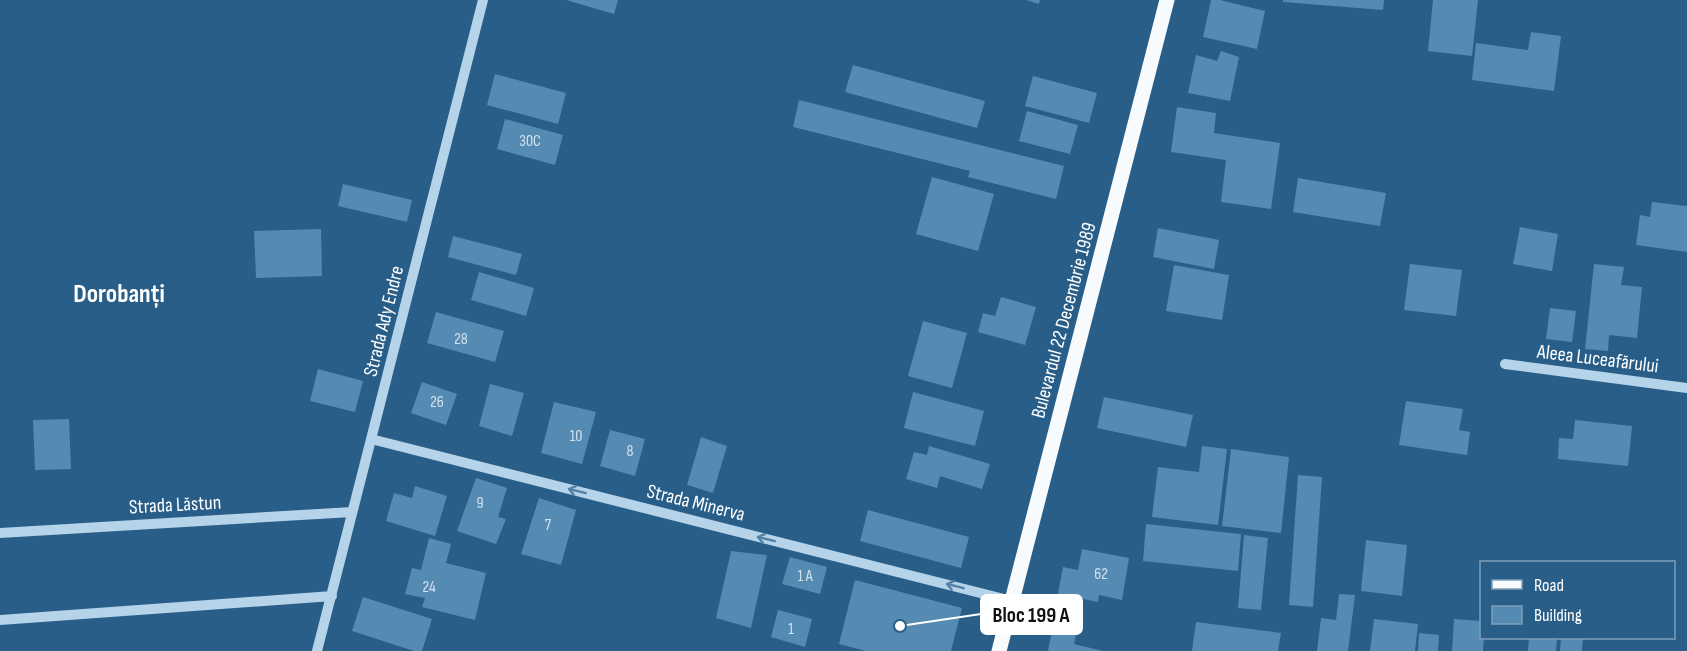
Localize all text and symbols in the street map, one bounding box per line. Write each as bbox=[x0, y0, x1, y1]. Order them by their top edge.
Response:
house number: 30C bbox=[519, 132, 541, 151]
street label: Bulevardul 22 Decembrie 1989 bbox=[1026, 220, 1102, 421]
street label: Strada Ady Endre bbox=[359, 263, 409, 379]
district label: Dorobanți bbox=[73, 279, 165, 310]
house number: 28 bbox=[454, 330, 468, 349]
street label: Aleea Luceafărului bbox=[1535, 340, 1660, 378]
house number: 26 bbox=[430, 393, 444, 412]
house number: 10 bbox=[570, 427, 582, 446]
house number: 8 bbox=[626, 442, 634, 461]
street label: Strada Minerva bbox=[644, 479, 747, 527]
one-way arrow bbox=[568, 484, 587, 496]
street label: Strada Lăstun bbox=[128, 491, 222, 519]
house number: 9 bbox=[476, 494, 484, 513]
house number: 7 bbox=[545, 516, 552, 535]
one-way arrow bbox=[757, 532, 776, 544]
legend bbox=[1480, 561, 1675, 639]
house number: 62 bbox=[1094, 565, 1108, 584]
house number: 1 A bbox=[798, 567, 813, 586]
text: Road bbox=[1534, 575, 1564, 596]
house number: 24 bbox=[422, 578, 436, 597]
one-way arrow bbox=[946, 580, 965, 592]
callout: Bloc 199 A bbox=[981, 595, 1082, 634]
text: Bloc 199 A bbox=[993, 603, 1070, 628]
text: Building bbox=[1534, 605, 1582, 626]
house number: 1 bbox=[788, 620, 794, 639]

